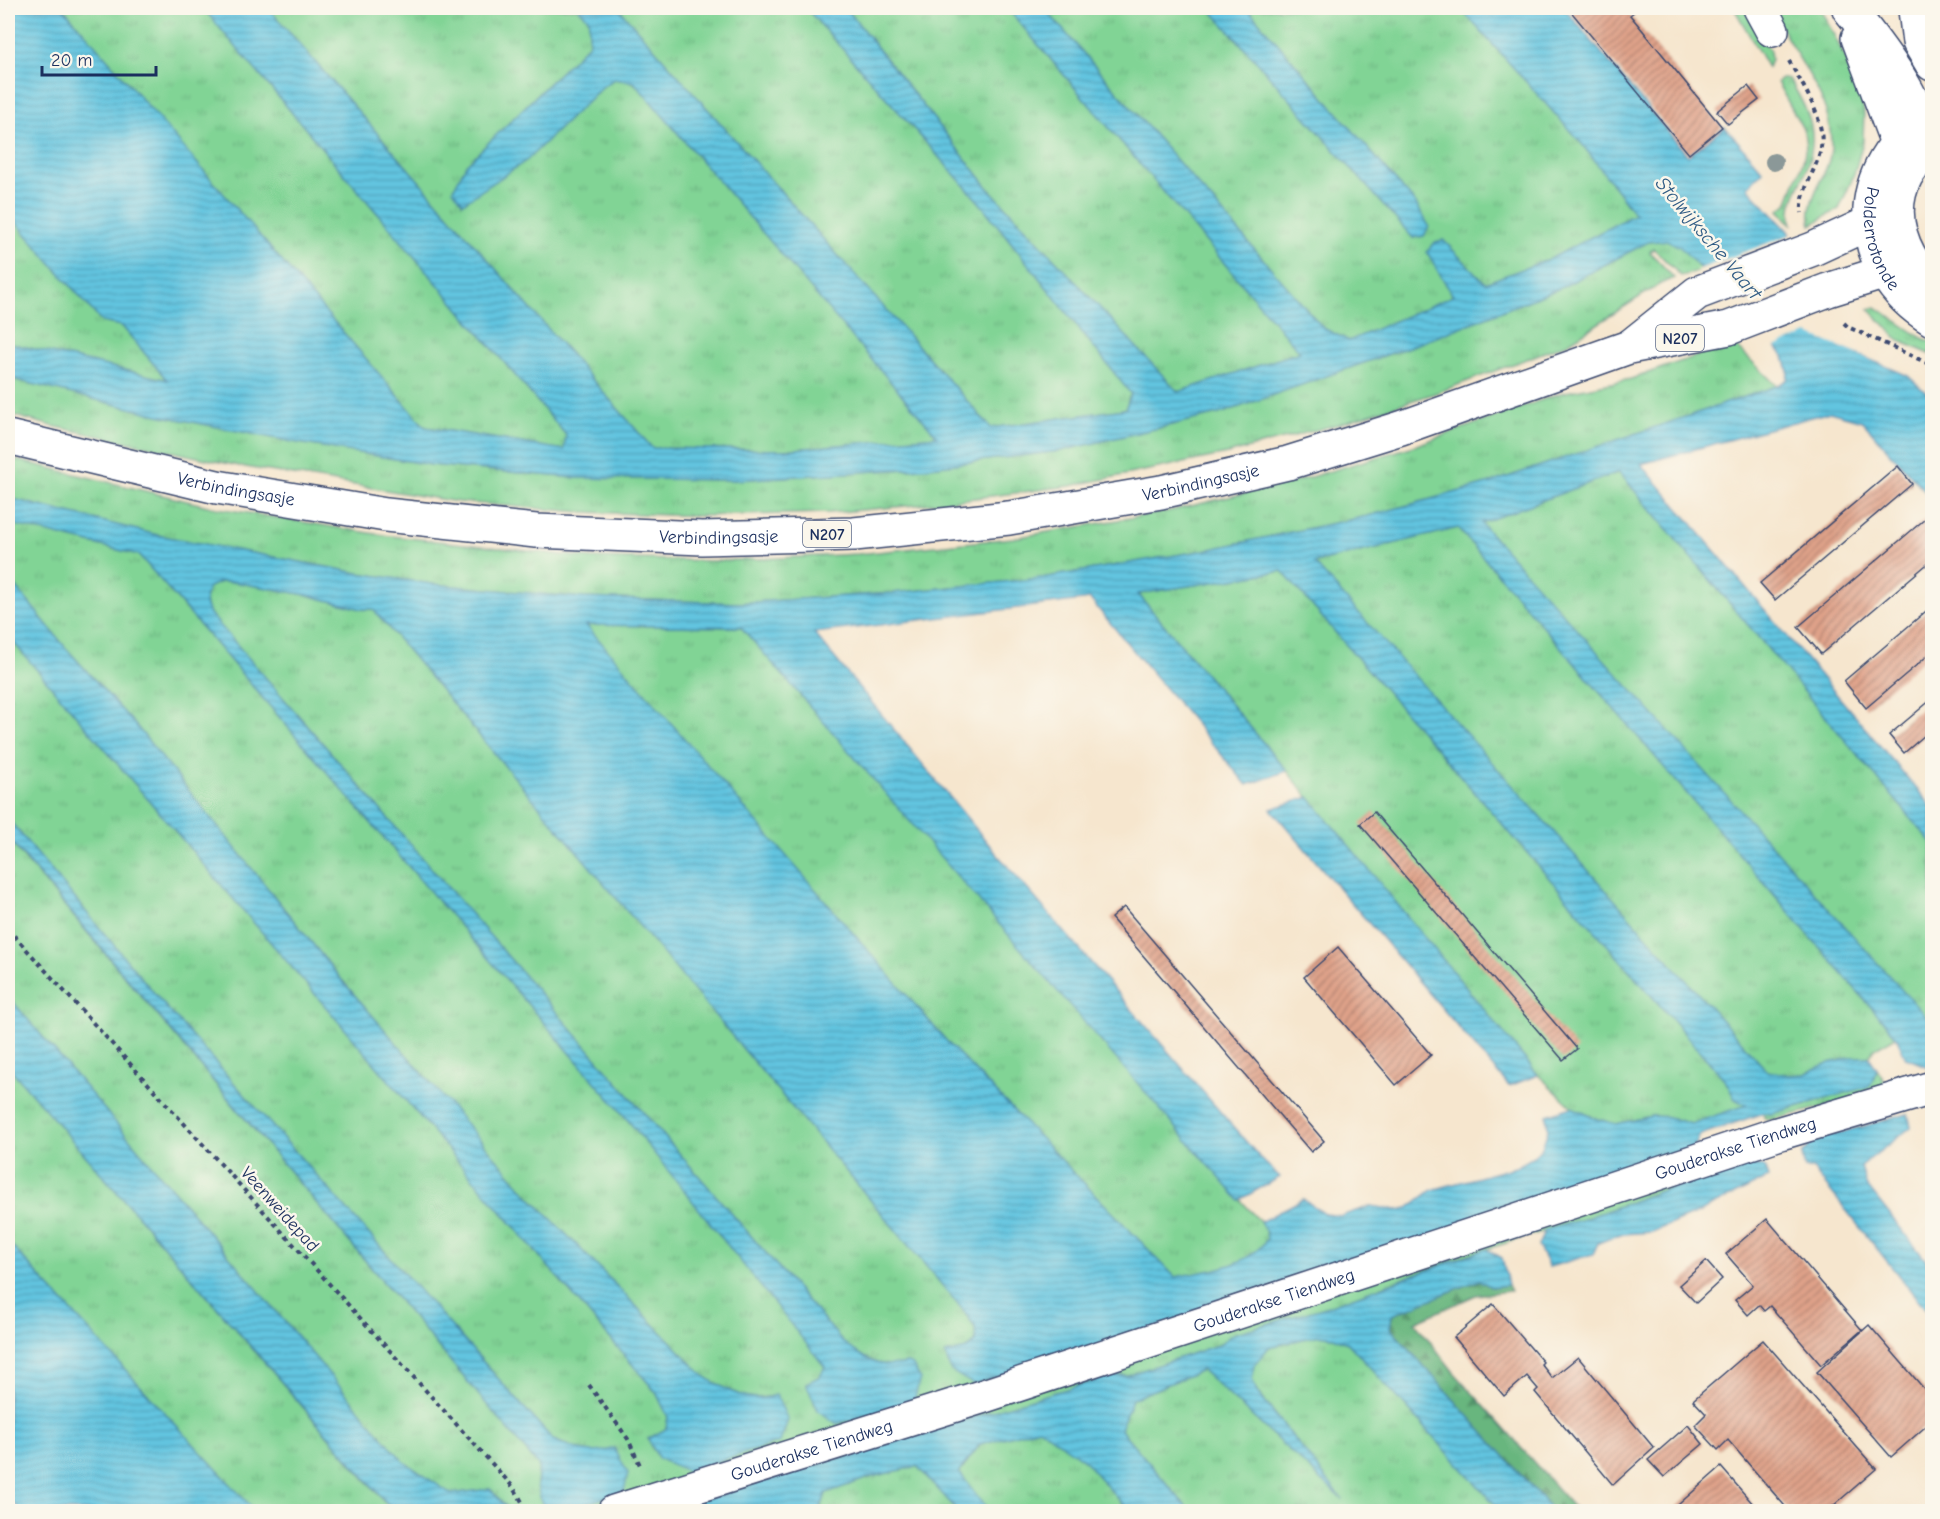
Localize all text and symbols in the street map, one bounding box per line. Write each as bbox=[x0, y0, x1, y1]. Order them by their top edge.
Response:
scale bar bbox=[42, 39, 156, 77]
text: 20 m bbox=[51, 50, 92, 71]
water label: Stolwijksche Vaart bbox=[1651, 172, 1768, 306]
street label: Polderrotonde bbox=[1859, 185, 1904, 295]
road number: N207 bbox=[1656, 325, 1704, 351]
street label: Verbindingsasje bbox=[1141, 460, 1261, 506]
street label: Verbindingsasje bbox=[175, 468, 296, 511]
road number: N207 bbox=[803, 521, 851, 547]
street label: Verbindingsasje bbox=[659, 526, 779, 549]
street label: Gouderakse Tiendweg bbox=[1652, 1113, 1819, 1185]
street label: Veenweidepad bbox=[236, 1163, 323, 1256]
street label: Gouderakse Tiendweg bbox=[1191, 1264, 1357, 1337]
street label: Gouderakse Tiendweg bbox=[728, 1415, 895, 1486]

